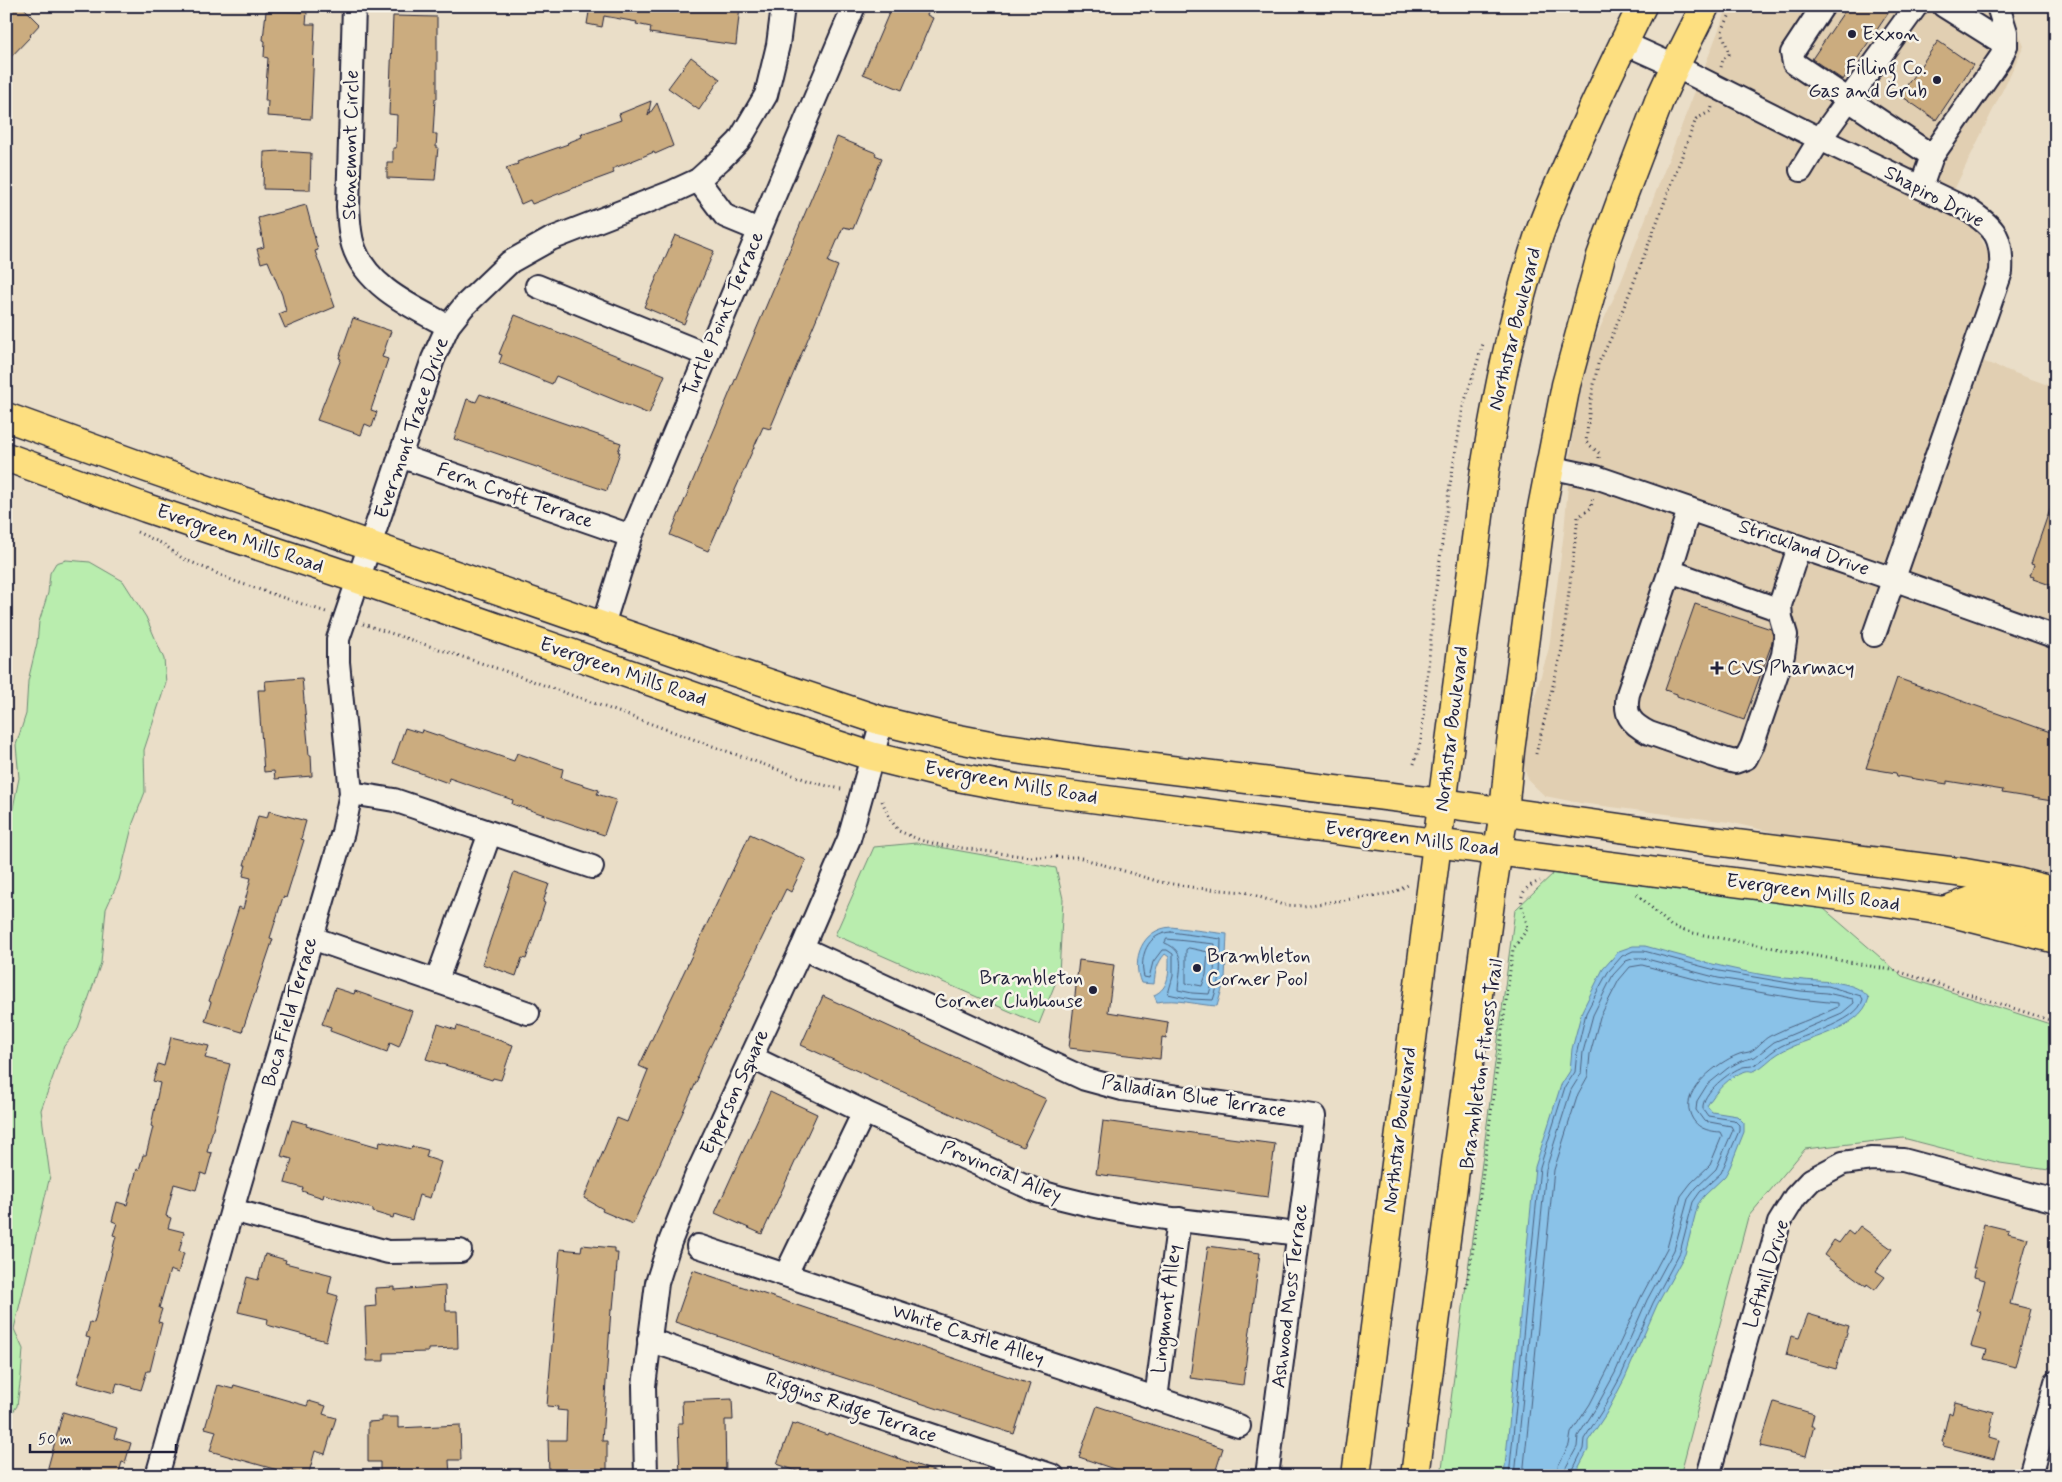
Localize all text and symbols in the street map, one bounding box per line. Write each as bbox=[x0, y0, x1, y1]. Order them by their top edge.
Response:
place label: Exxon bbox=[1862, 21, 1919, 48]
marker: Exxon bbox=[1846, 28, 1858, 40]
place label: Filling Co. Gas and Grub bbox=[1808, 55, 1927, 105]
street label: Stonemont Circle bbox=[336, 70, 366, 220]
marker: Filling Co. Gas and Grub bbox=[1931, 74, 1943, 86]
street label: Shapiro Drive bbox=[1879, 159, 1989, 235]
street label: Turtle Point Terrace bbox=[677, 227, 771, 401]
street label: Northstar Boulevard bbox=[1482, 245, 1548, 413]
street label: Evermont Trace Drive bbox=[368, 334, 456, 522]
street label: Fern Croft Terrace bbox=[433, 457, 597, 535]
street label: Evergreen Mills Road bbox=[152, 498, 327, 581]
street label: Strickland Drive bbox=[1735, 513, 1873, 583]
street label: Evergreen Mills Road bbox=[535, 631, 710, 714]
street label: Northstar Boulevard bbox=[1428, 645, 1476, 813]
place label: CVS Pharmacy bbox=[1727, 655, 1855, 682]
marker: CVS Pharmacy bbox=[1711, 662, 1723, 674]
street label: Evergreen Mills Road bbox=[922, 754, 1100, 812]
street label: Evergreen Mills Road bbox=[1323, 815, 1501, 864]
street label: Evergreen Mills Road bbox=[1724, 867, 1902, 920]
street label: Boca Field Terrace bbox=[256, 934, 324, 1090]
place label: Brambleton Corner Pool bbox=[1207, 943, 1310, 993]
street label: Brambleton Fitness Trail bbox=[1454, 957, 1510, 1171]
marker: Brambleton Corner Pool bbox=[1191, 962, 1203, 974]
place label: Brambleton Corner Clubhouse bbox=[934, 965, 1083, 1015]
marker: Brambleton Corner Clubhouse bbox=[1087, 984, 1099, 996]
street label: Epperson Square bbox=[694, 1025, 776, 1159]
street label: Northstar Boulevard bbox=[1376, 1046, 1424, 1214]
street label: Palladian Blue Terrace bbox=[1100, 1069, 1288, 1125]
street label: Provincial Alley bbox=[936, 1134, 1066, 1210]
street label: Ashwood Moss Terrace bbox=[1265, 1202, 1315, 1390]
street label: Lofthill Drive bbox=[1738, 1216, 1796, 1332]
street label: Lingmont Alley bbox=[1146, 1243, 1189, 1375]
street label: White Castle Alley bbox=[888, 1298, 1048, 1372]
street label: Riggins Ridge Terrace bbox=[761, 1366, 940, 1452]
scale bar bbox=[30, 1422, 176, 1454]
text: 50 m bbox=[38, 1430, 72, 1450]

